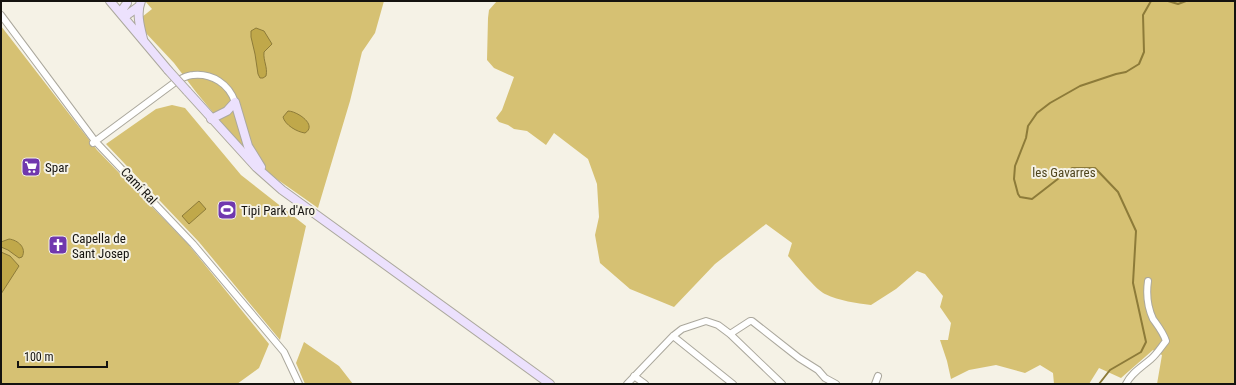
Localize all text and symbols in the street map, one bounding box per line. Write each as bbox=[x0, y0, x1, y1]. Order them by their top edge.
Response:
supermarket icon: Spar bbox=[20, 156, 42, 178]
place label: Spar bbox=[45, 160, 68, 175]
street label: Camí Ral bbox=[118, 164, 160, 208]
park label: les Gavarres bbox=[1032, 165, 1096, 180]
sports icon: Tipi Park d'Aro bbox=[216, 199, 238, 221]
place label: Tipi Park d'Aro bbox=[241, 203, 315, 218]
place label: Capella de Sant Josep bbox=[72, 231, 129, 261]
church icon: Capella de Sant Josep bbox=[47, 234, 69, 256]
scale bar bbox=[18, 343, 107, 369]
text: 100 m bbox=[24, 350, 54, 364]

